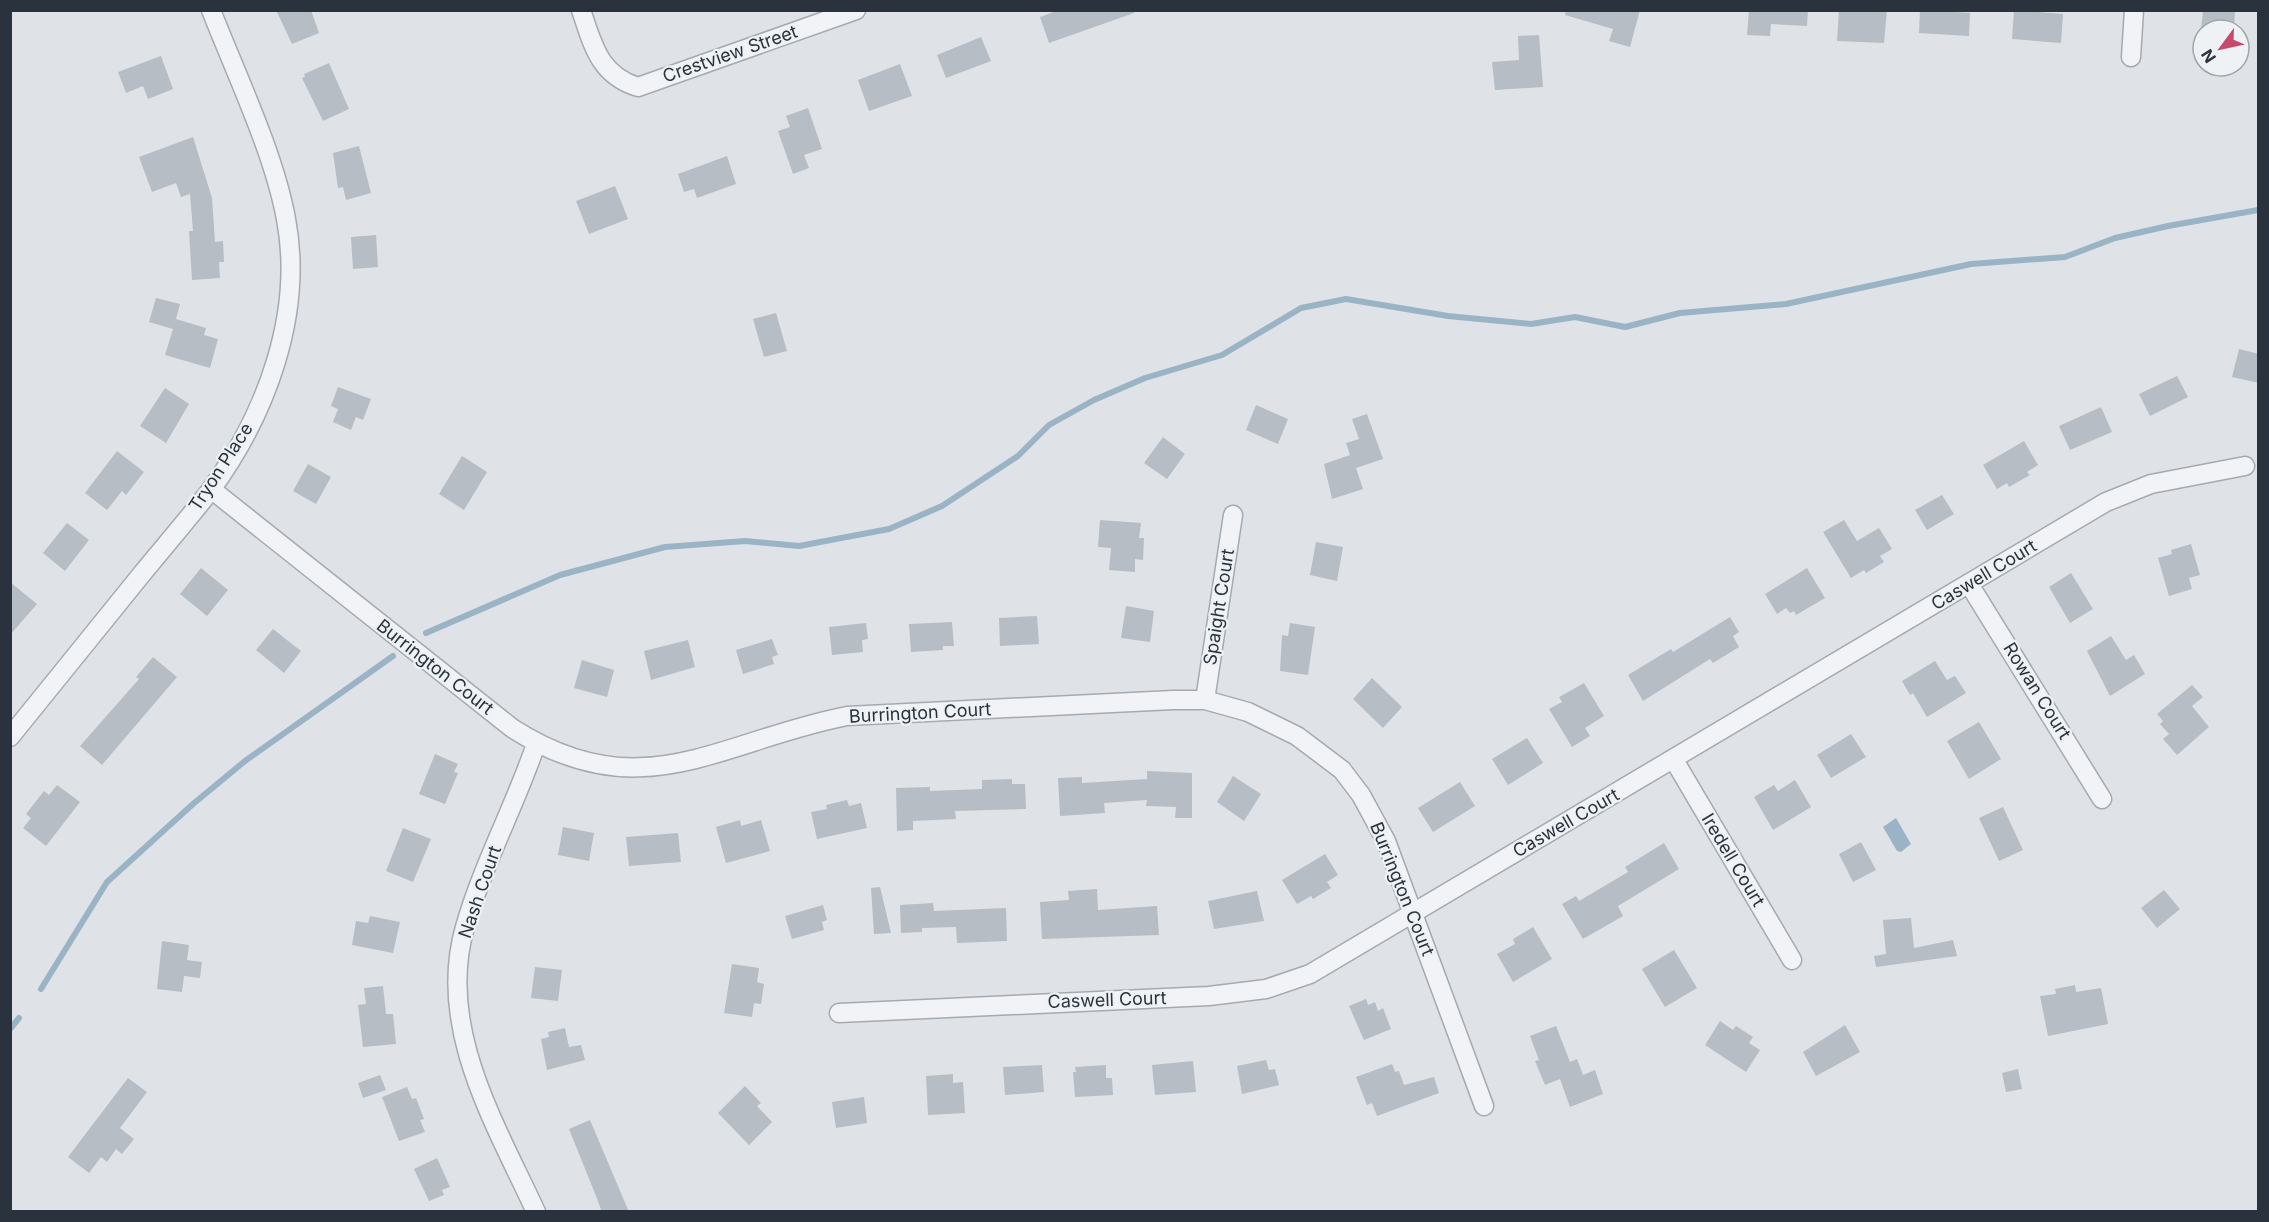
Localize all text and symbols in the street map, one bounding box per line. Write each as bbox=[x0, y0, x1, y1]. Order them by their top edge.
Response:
north arrow bbox=[2191, 18, 2251, 78]
street label: Crestview Street bbox=[660, 21, 800, 86]
text: N bbox=[2197, 46, 2220, 67]
street label: Tryon Place bbox=[184, 419, 257, 515]
street label: Caswell Court bbox=[1927, 535, 2040, 614]
street label: Spaight Court bbox=[1199, 547, 1238, 667]
street label: Burrington Court bbox=[373, 615, 498, 719]
street label: Rowan Court bbox=[1999, 639, 2075, 743]
street label: Burrington Court bbox=[848, 698, 992, 727]
street label: Caswell Court bbox=[1509, 784, 1623, 861]
street label: Iredell Court bbox=[1697, 809, 1769, 910]
street label: Burrington Court bbox=[1366, 819, 1439, 959]
street label: Nash Court bbox=[454, 843, 505, 941]
street label: Caswell Court bbox=[1047, 987, 1167, 1012]

